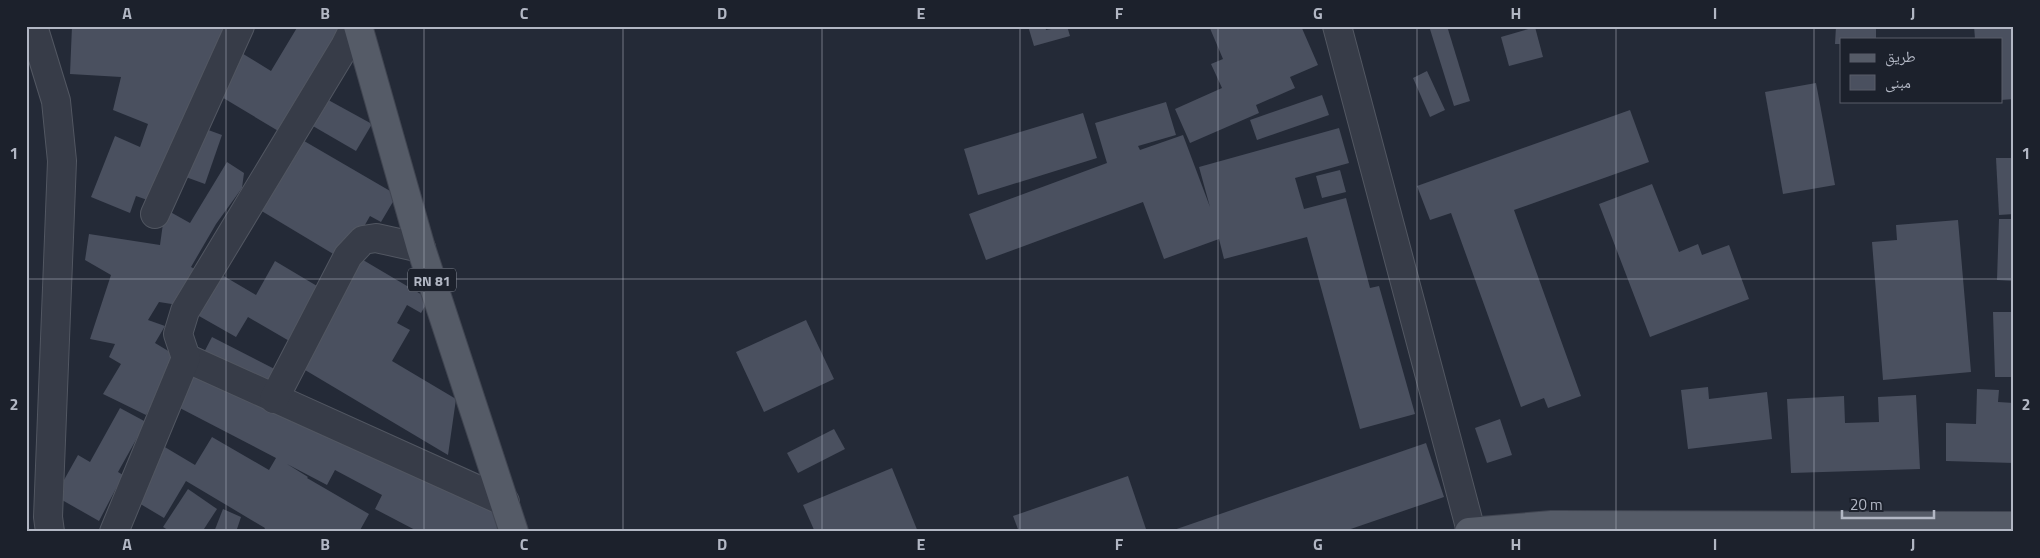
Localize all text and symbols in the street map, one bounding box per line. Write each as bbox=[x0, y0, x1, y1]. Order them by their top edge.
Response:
text: A bbox=[122, 1, 132, 25]
text: B bbox=[320, 1, 330, 25]
text: C bbox=[520, 1, 529, 25]
text: D bbox=[717, 1, 727, 25]
text: E bbox=[917, 1, 926, 25]
text: F bbox=[1115, 1, 1124, 25]
text: G bbox=[1313, 1, 1323, 25]
text: H bbox=[1511, 1, 1521, 25]
text: I bbox=[1713, 1, 1717, 25]
text: J bbox=[1911, 1, 1915, 25]
legend bbox=[1840, 38, 2002, 102]
text: طريق bbox=[1885, 45, 1916, 68]
text: مبنى bbox=[1885, 71, 1911, 94]
text: 1 bbox=[10, 141, 18, 165]
text: 1 bbox=[2022, 141, 2030, 165]
road number: RN 81 bbox=[408, 268, 456, 292]
text: 2 bbox=[10, 392, 18, 416]
text: 2 bbox=[2022, 392, 2030, 416]
scale bar bbox=[1842, 488, 1935, 520]
text: 20 m bbox=[1850, 493, 1883, 516]
text: A bbox=[122, 532, 132, 556]
text: B bbox=[320, 532, 330, 556]
text: C bbox=[520, 532, 529, 556]
text: D bbox=[717, 532, 727, 556]
text: E bbox=[917, 532, 926, 556]
text: F bbox=[1115, 532, 1124, 556]
text: G bbox=[1313, 532, 1323, 556]
text: H bbox=[1511, 532, 1521, 556]
text: I bbox=[1713, 532, 1717, 556]
text: J bbox=[1911, 532, 1915, 556]

